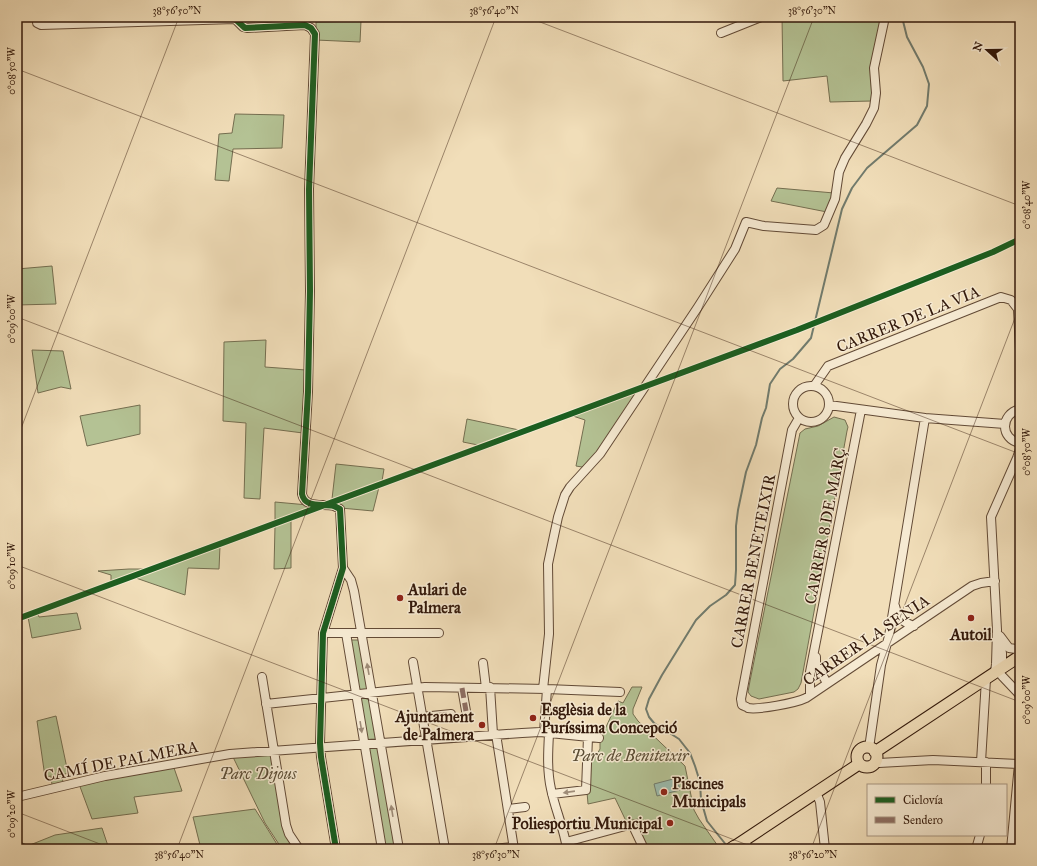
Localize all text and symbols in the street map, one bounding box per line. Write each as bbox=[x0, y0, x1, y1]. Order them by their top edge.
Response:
text: 38°56'50"N bbox=[153, 5, 202, 17]
text: 38°56'40"N bbox=[469, 5, 519, 17]
text: 38°56'30"N bbox=[788, 5, 837, 17]
north arrow bbox=[967, 30, 1007, 70]
text: N bbox=[970, 39, 986, 53]
text: 0°08'50"W bbox=[6, 47, 18, 95]
text: 0°08'40"W bbox=[1021, 180, 1033, 229]
street label: CARRER DE LA VIA bbox=[834, 281, 983, 356]
text: 0°09'00"W bbox=[6, 294, 18, 343]
text: 0°08'50"W bbox=[1021, 428, 1033, 476]
street label: CARRER 8 DE MARÇ bbox=[801, 446, 849, 606]
street label: CARRER BENETEIXIR bbox=[727, 472, 779, 650]
text: 0°09'10"W bbox=[6, 542, 18, 590]
place label: Aulari de Palmera bbox=[407, 580, 467, 617]
street label: CARRER LA SENIA bbox=[799, 590, 933, 689]
marker: Aulari de Palmera bbox=[395, 593, 405, 603]
marker: Autoil bbox=[966, 613, 976, 623]
place label: Autoil bbox=[949, 625, 993, 644]
one-way arrow bbox=[364, 663, 370, 675]
text: 0°09'00"W bbox=[1021, 675, 1033, 724]
place label: Esglèsia de la Puríssima Concepció bbox=[541, 700, 677, 738]
place label: Ajuntament de Palmera bbox=[394, 707, 475, 744]
marker: Esglèsia de la Puríssima Concepció bbox=[528, 713, 538, 723]
marker: Ajuntament de Palmera bbox=[477, 720, 487, 730]
one-way arrow bbox=[358, 721, 364, 733]
street label: CAMÍ DE PALMERA bbox=[42, 735, 200, 785]
park label: Parc de Beniteixir bbox=[571, 746, 690, 765]
park label: Parc Dijous bbox=[219, 764, 297, 784]
place label: Piscines Municipals bbox=[672, 774, 746, 812]
legend bbox=[867, 784, 1007, 836]
marker: Piscines Municipals bbox=[659, 787, 669, 797]
text: 0°09'20"W bbox=[6, 789, 18, 838]
one-way arrow bbox=[563, 789, 575, 795]
text: Ciclovía bbox=[903, 793, 944, 807]
one-way arrow bbox=[389, 804, 395, 817]
text: Sendero bbox=[903, 813, 943, 827]
place label: Poliesportiu Municipal bbox=[512, 814, 663, 834]
marker: Poliesportiu Municipal bbox=[665, 818, 675, 828]
text: 38°56'40"N bbox=[154, 849, 204, 861]
text: 38°56'30"N bbox=[472, 849, 521, 861]
text: 38°56'20"N bbox=[788, 849, 838, 861]

